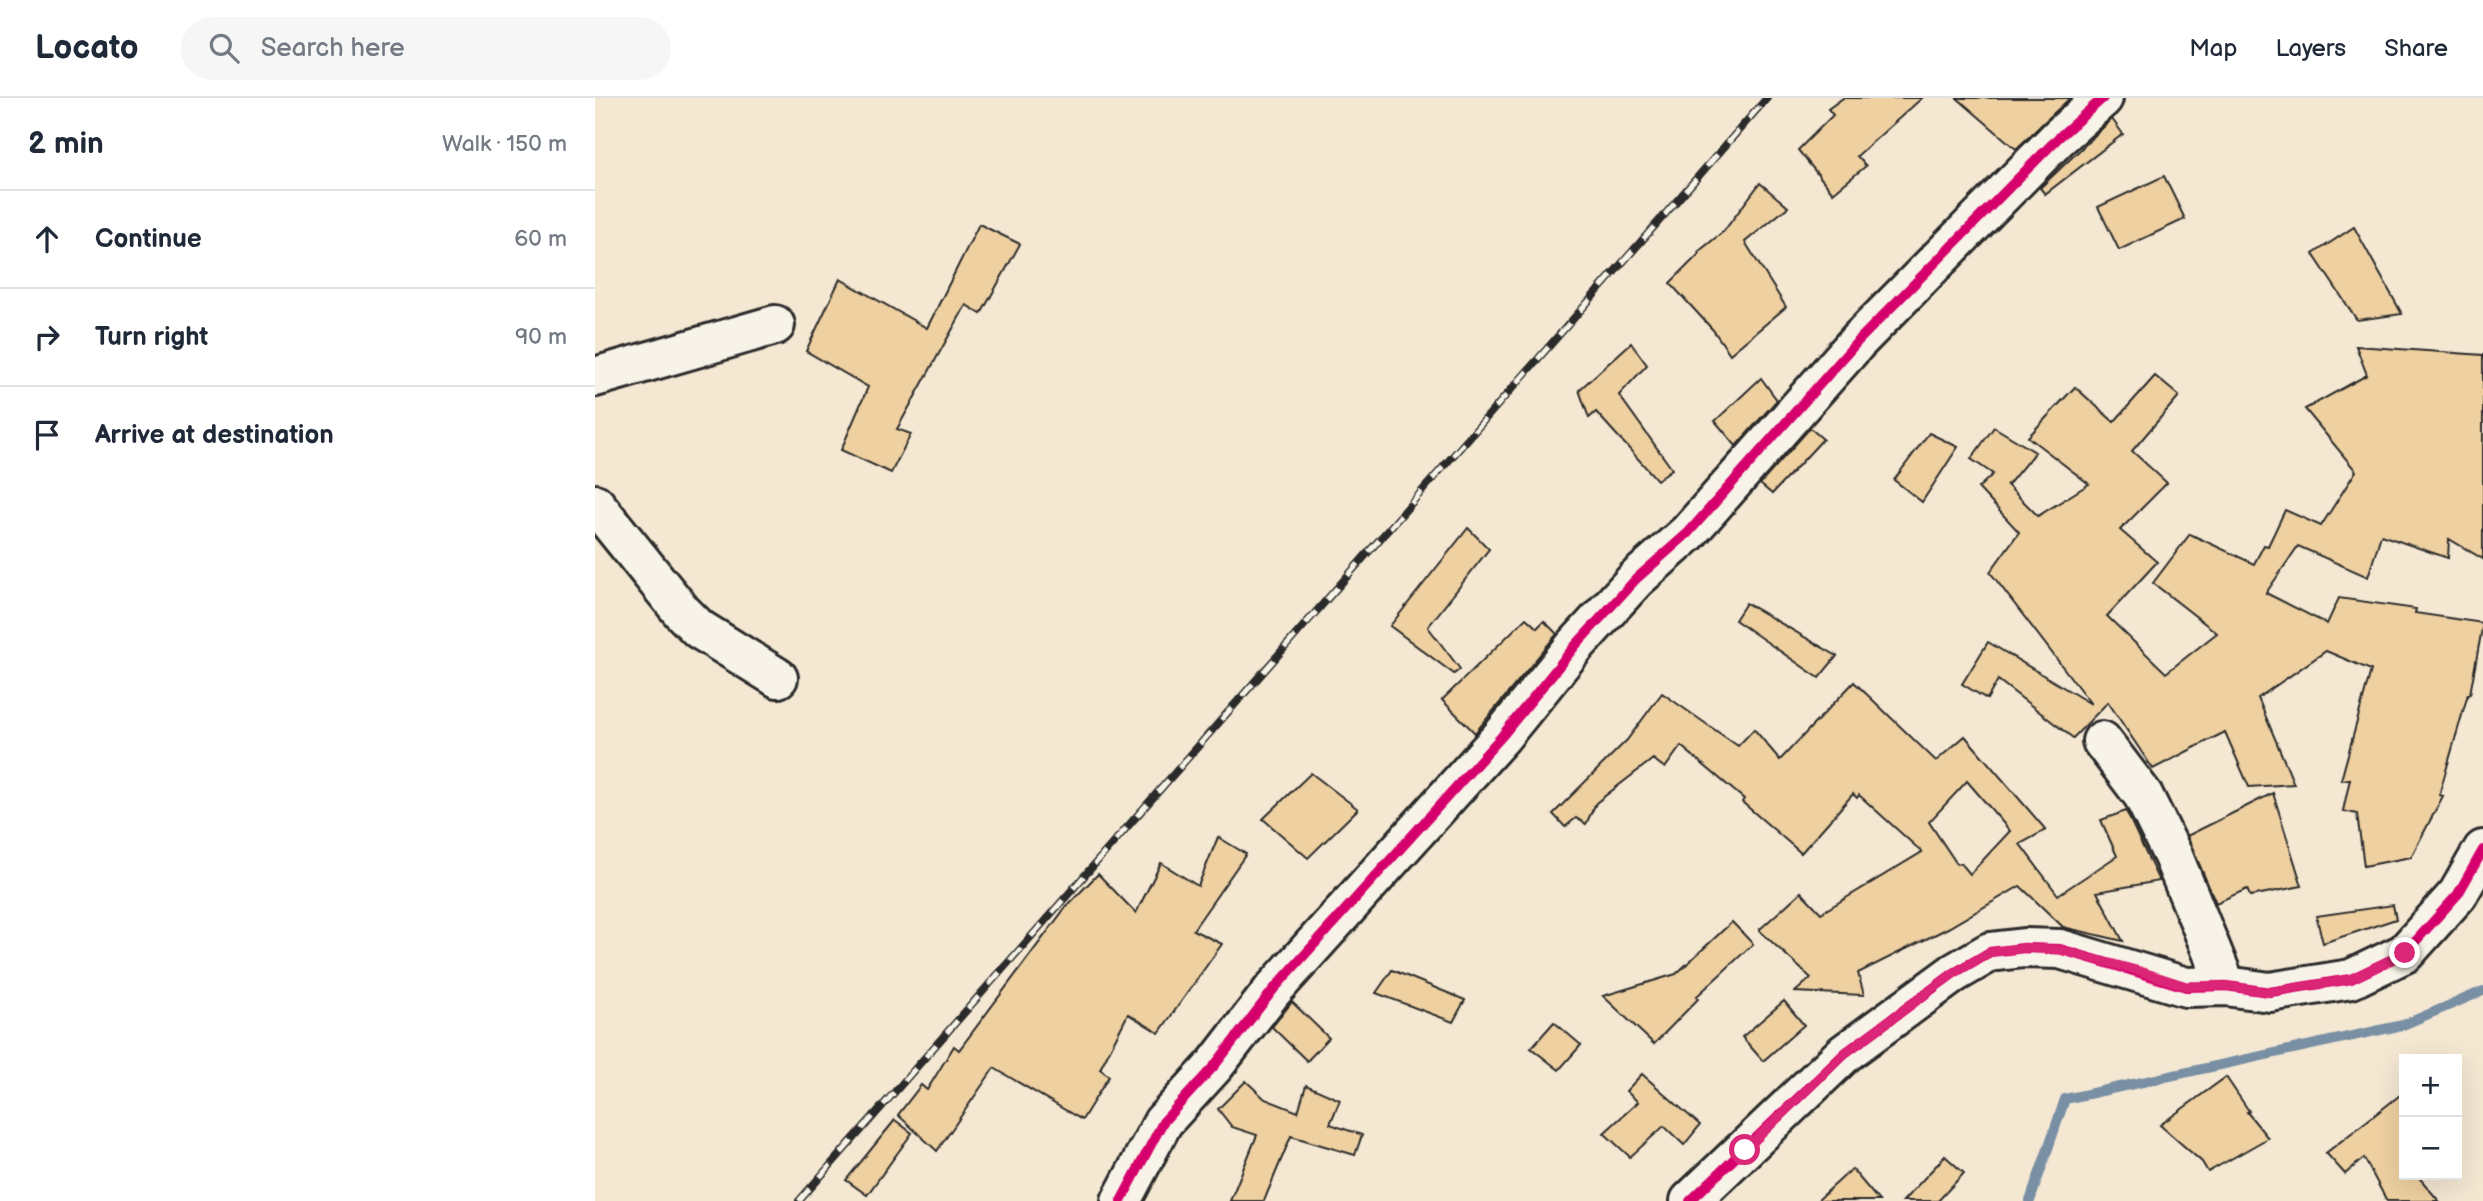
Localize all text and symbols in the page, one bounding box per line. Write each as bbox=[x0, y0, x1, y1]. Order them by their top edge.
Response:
search box bbox=[181, 17, 671, 80]
text: Locato bbox=[35, 28, 139, 68]
icon: search bbox=[205, 29, 243, 67]
text: Search here bbox=[261, 33, 405, 64]
text: Map bbox=[2189, 34, 2237, 63]
text: Layers bbox=[2275, 34, 2346, 63]
text: Share bbox=[2384, 34, 2448, 63]
text: 2 min bbox=[28, 126, 104, 162]
text: Walk · 150 m bbox=[442, 130, 567, 158]
icon: ahead bbox=[28, 220, 66, 258]
text: Continue bbox=[95, 224, 202, 255]
text: 60 m bbox=[514, 225, 567, 253]
icon: right bbox=[28, 318, 66, 356]
text: Turn right bbox=[95, 322, 208, 353]
text: 90 m bbox=[515, 323, 567, 351]
icon: arrive bbox=[28, 416, 66, 454]
text: Arrive at destination bbox=[95, 420, 334, 451]
route end bbox=[2389, 937, 2420, 968]
map controls bbox=[2399, 1054, 2462, 1180]
button: + bbox=[2399, 1054, 2462, 1117]
button: − bbox=[2399, 1117, 2462, 1180]
route start bbox=[1729, 1134, 1760, 1165]

